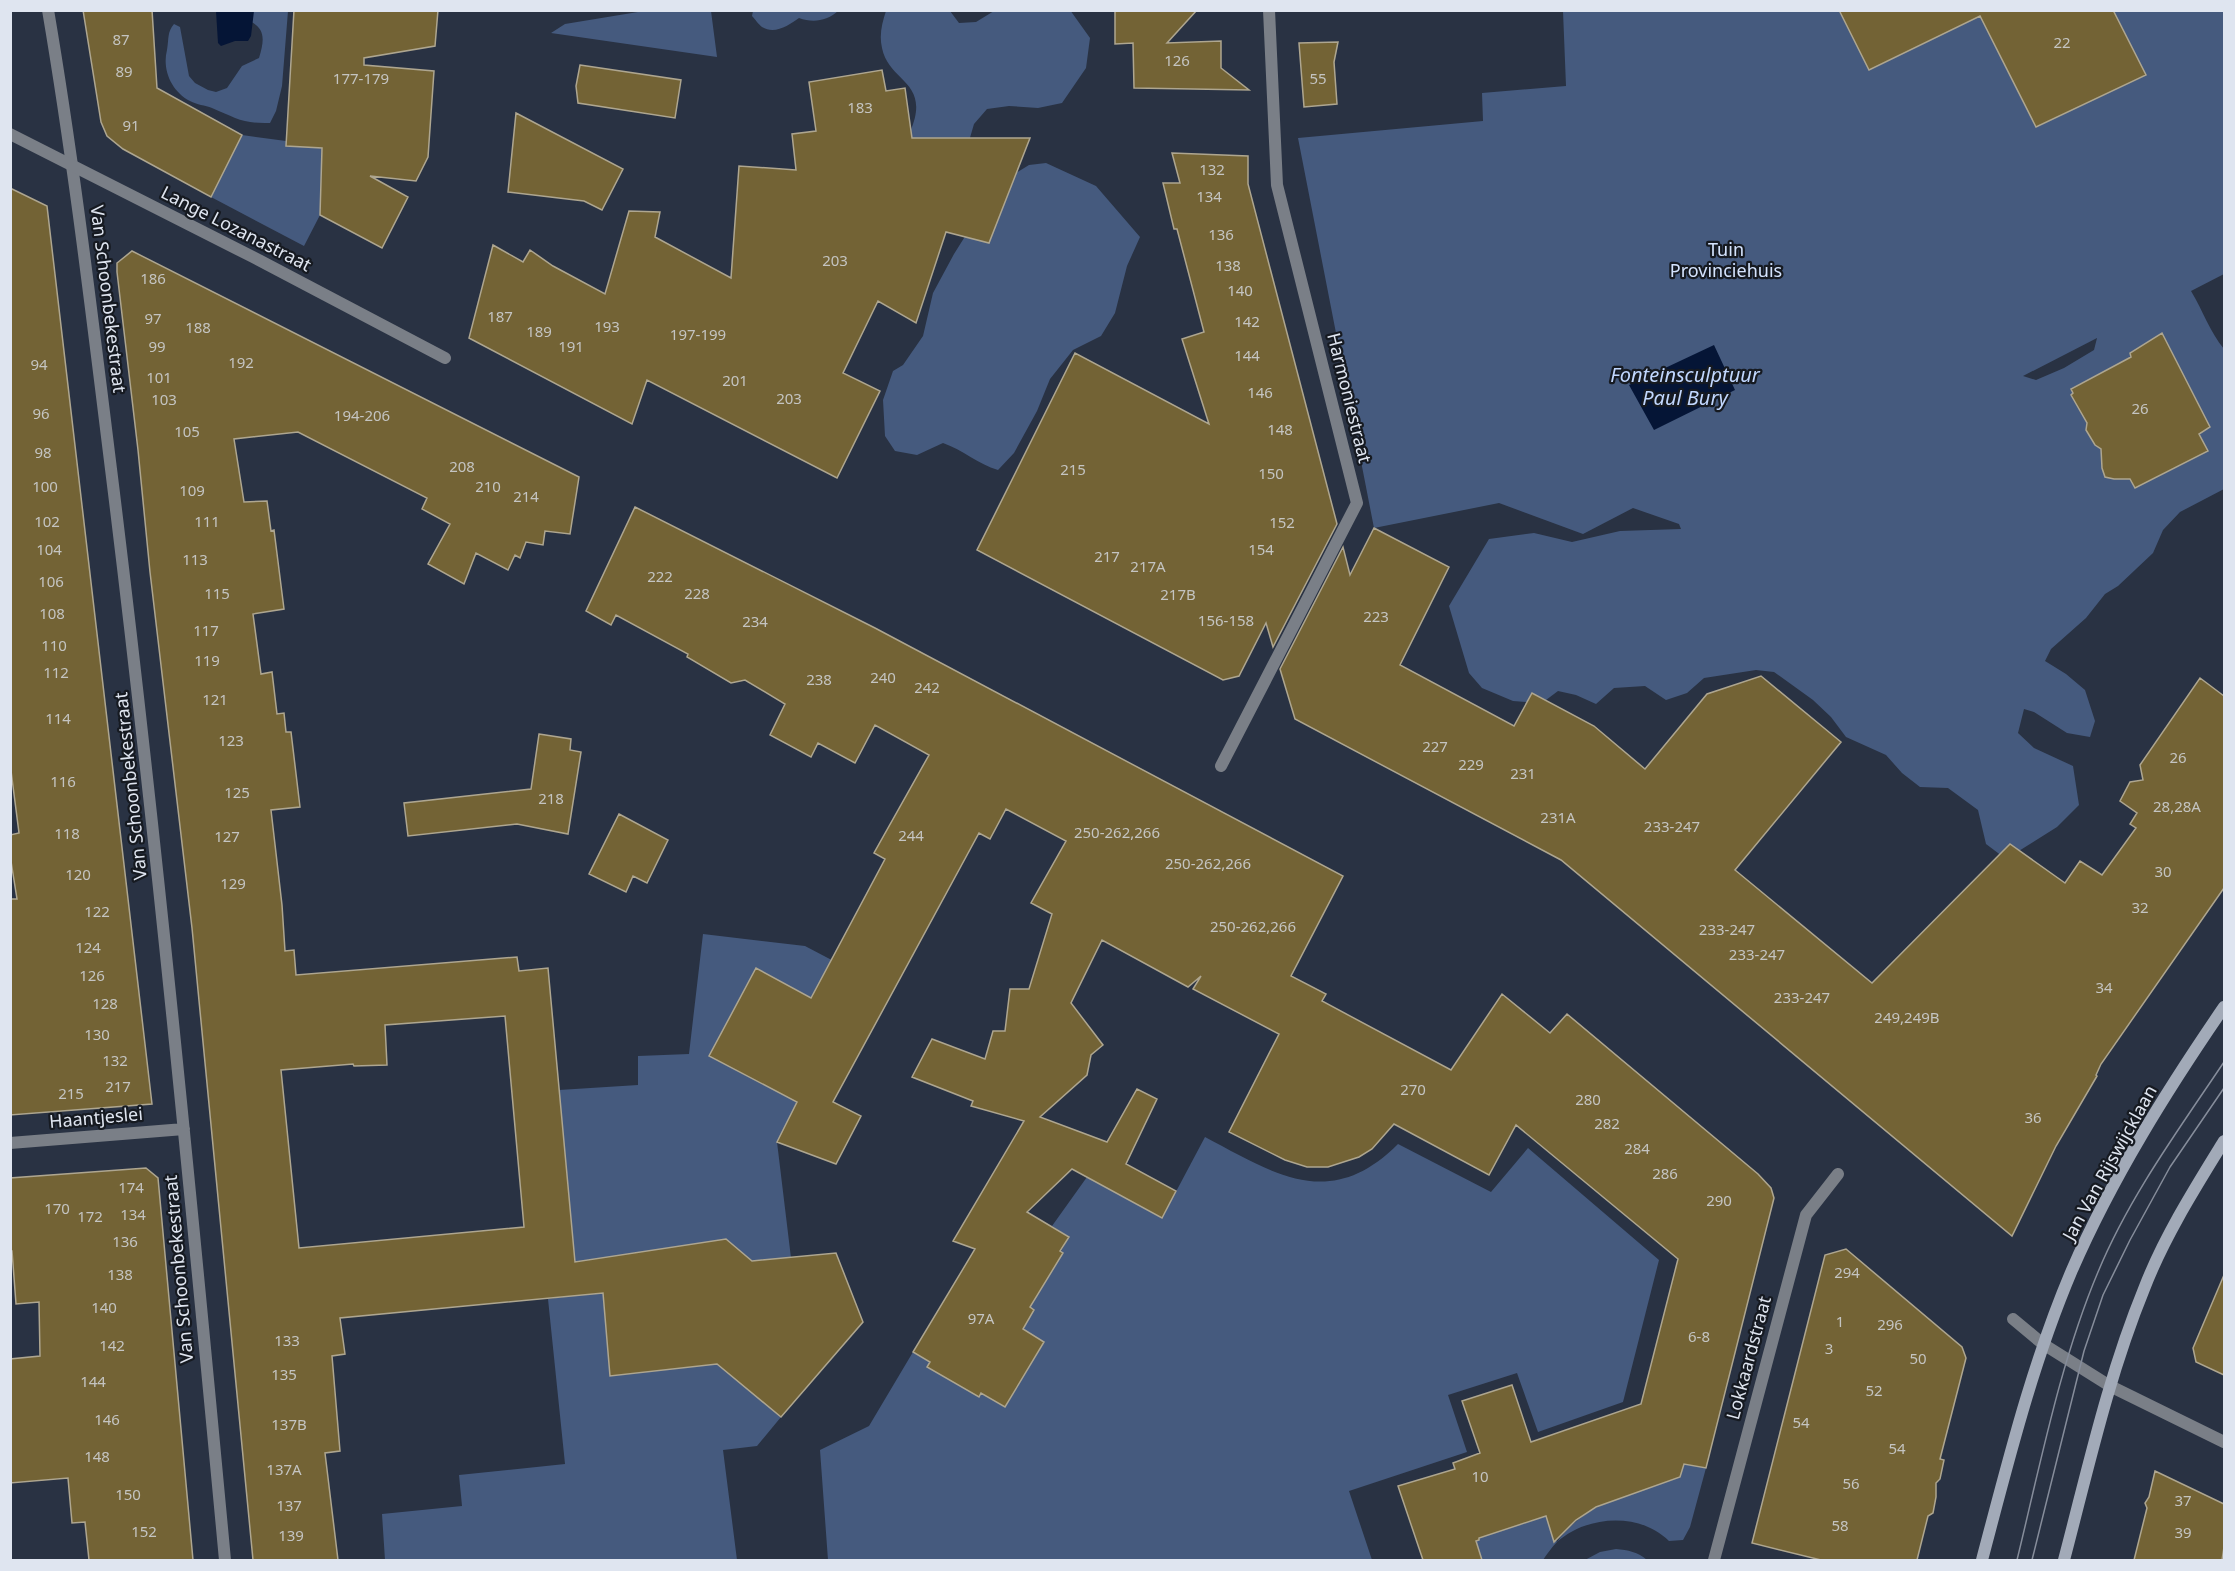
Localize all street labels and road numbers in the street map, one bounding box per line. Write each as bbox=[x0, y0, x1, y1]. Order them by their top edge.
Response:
street label: Lange Lozanastraat bbox=[157, 180, 316, 277]
street label: Van Schoonbekestraat bbox=[86, 204, 132, 395]
street label: Harmoniestraat bbox=[1322, 330, 1378, 466]
street label: Van Schoonbekestraat bbox=[108, 690, 152, 881]
street label: Jan Van Rijswijcklaan bbox=[2056, 1081, 2162, 1246]
street label: Haantjeslei bbox=[48, 1101, 144, 1133]
street label: Van Schoonbekestraat bbox=[158, 1174, 198, 1364]
street label: Lokkaardstraat bbox=[1720, 1293, 1776, 1422]

